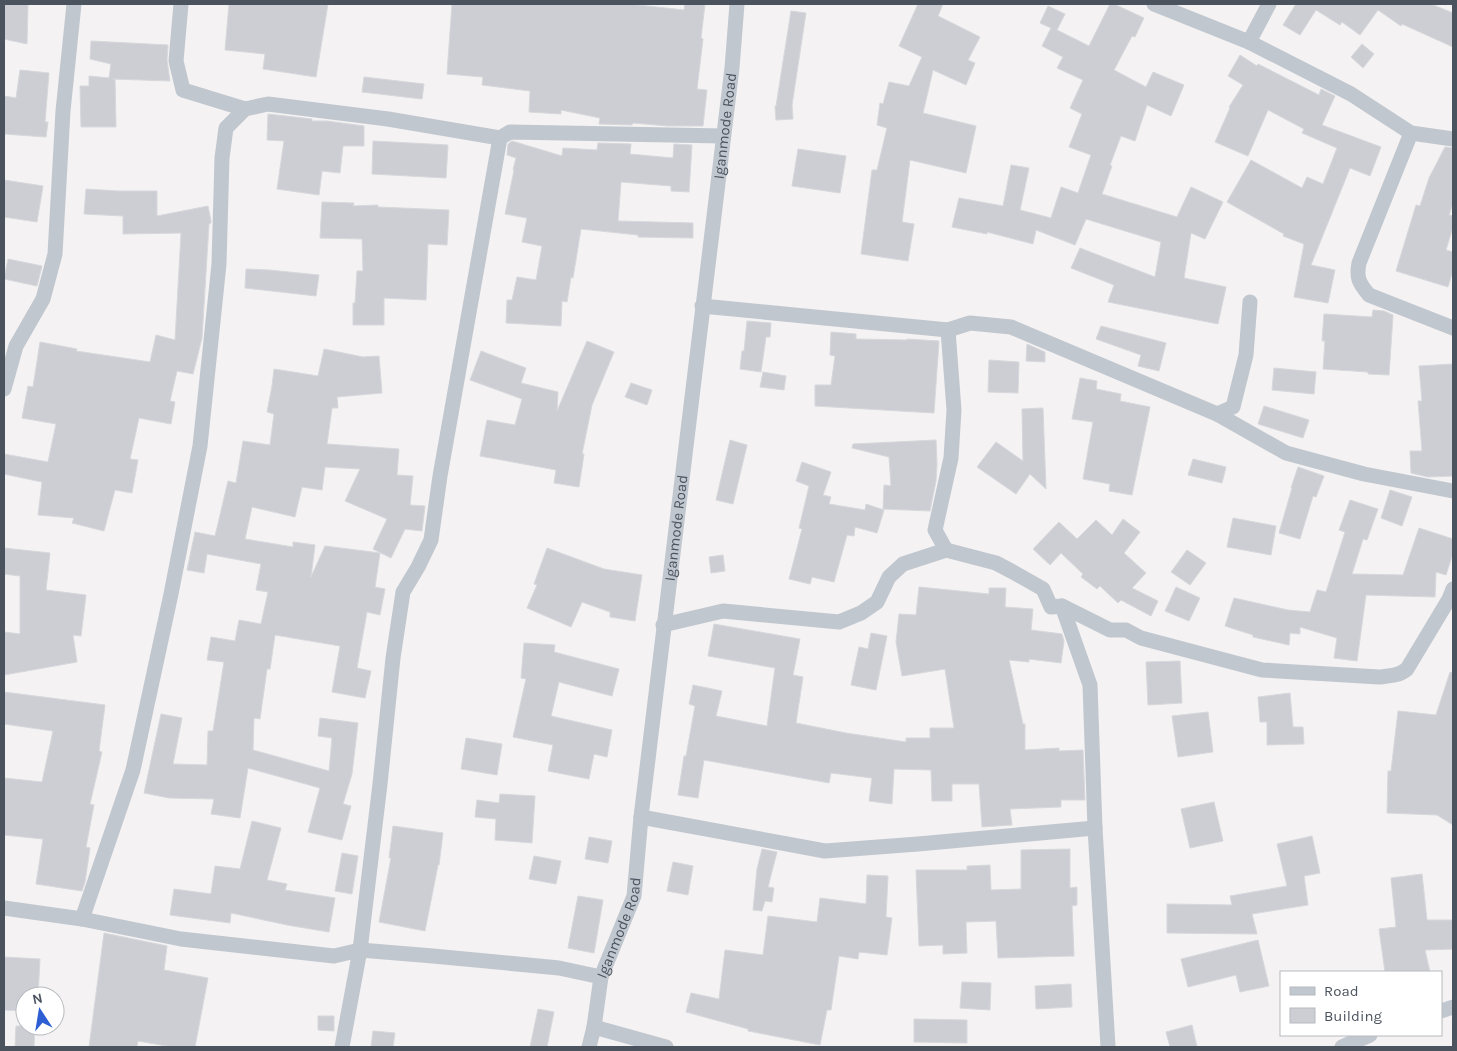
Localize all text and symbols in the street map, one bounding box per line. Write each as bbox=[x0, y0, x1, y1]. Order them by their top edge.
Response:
street label: Iganmode Road bbox=[710, 72, 740, 180]
street label: Iganmode Road bbox=[661, 474, 691, 582]
street label: Iganmode Road bbox=[592, 876, 645, 981]
legend bbox=[1280, 971, 1442, 1036]
text: Road bbox=[1324, 982, 1359, 1000]
north arrow bbox=[15, 986, 65, 1036]
text: N bbox=[31, 989, 44, 1008]
text: Building bbox=[1324, 1007, 1382, 1025]

